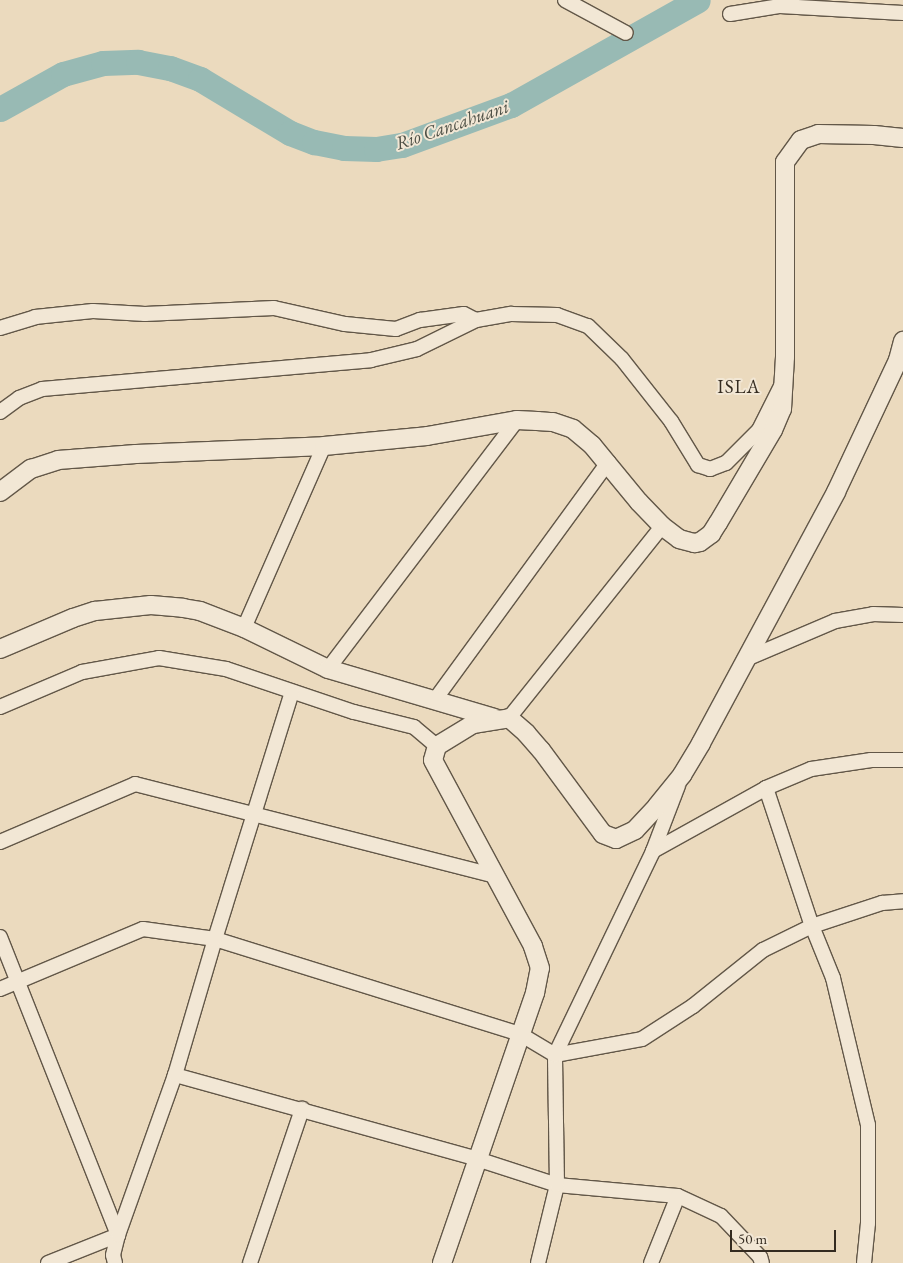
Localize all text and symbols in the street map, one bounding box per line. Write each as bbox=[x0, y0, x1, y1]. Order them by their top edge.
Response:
water label: Río Cancahuani bbox=[392, 95, 512, 155]
district label: ISLA bbox=[717, 376, 761, 398]
scale bar bbox=[733, 1220, 839, 1252]
text: 50 m bbox=[738, 1229, 767, 1248]

